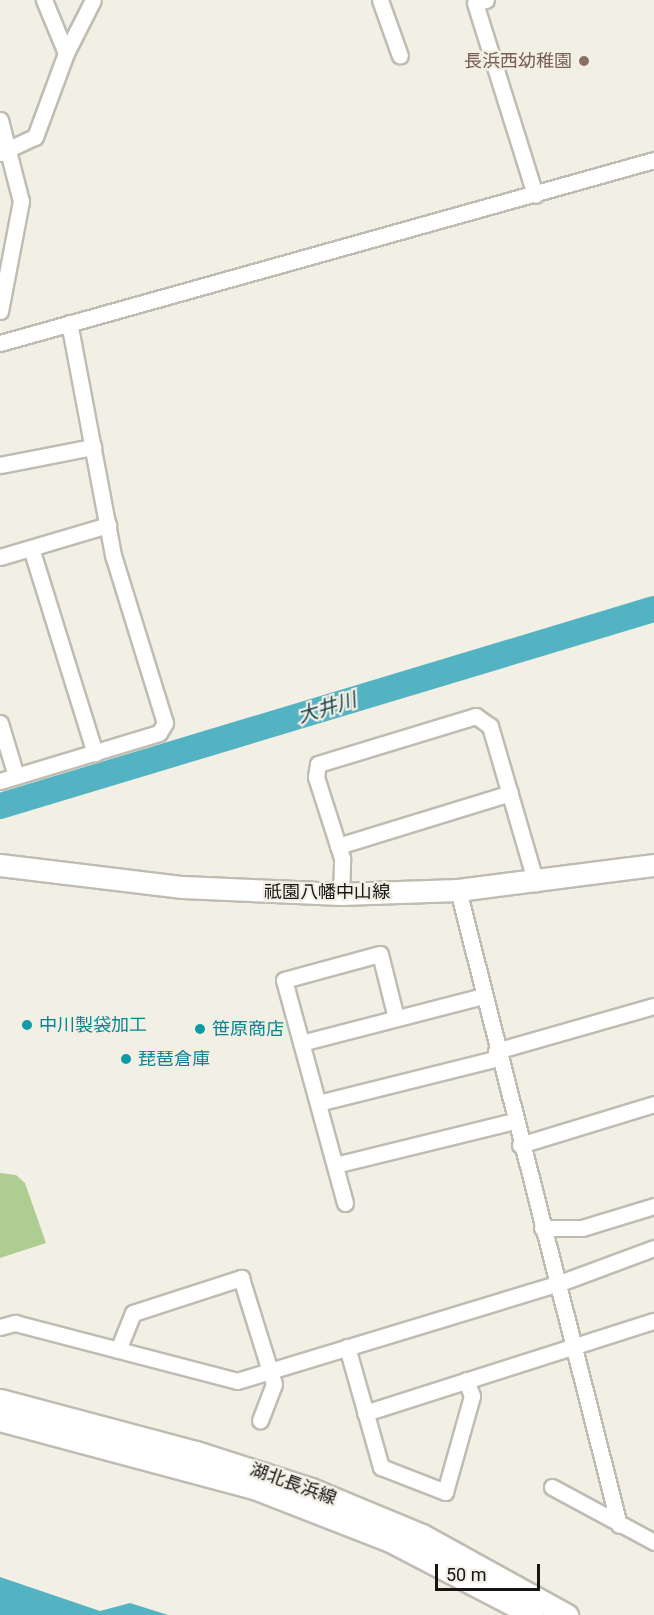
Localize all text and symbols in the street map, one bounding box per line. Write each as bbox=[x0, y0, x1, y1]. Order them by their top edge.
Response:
place label: 長浜西幼稚園 bbox=[464, 50, 572, 72]
marker: 長浜西幼稚園 bbox=[577, 54, 591, 68]
water label: 大井川 bbox=[295, 688, 359, 728]
street label: 祇園八幡中山線 bbox=[264, 881, 390, 903]
place label: 中川製袋加工 bbox=[39, 1014, 147, 1036]
marker: 中川製袋加工 bbox=[20, 1018, 34, 1032]
place label: 笹原商店 bbox=[212, 1018, 284, 1040]
marker: 笹原商店 bbox=[193, 1022, 207, 1036]
place label: 琵琶倉庫 bbox=[138, 1048, 210, 1070]
marker: 琵琶倉庫 bbox=[119, 1052, 133, 1066]
street label: 湖北長浜線 bbox=[247, 1458, 339, 1510]
scale bar bbox=[438, 1552, 543, 1590]
text: 50 m bbox=[446, 1564, 486, 1585]

